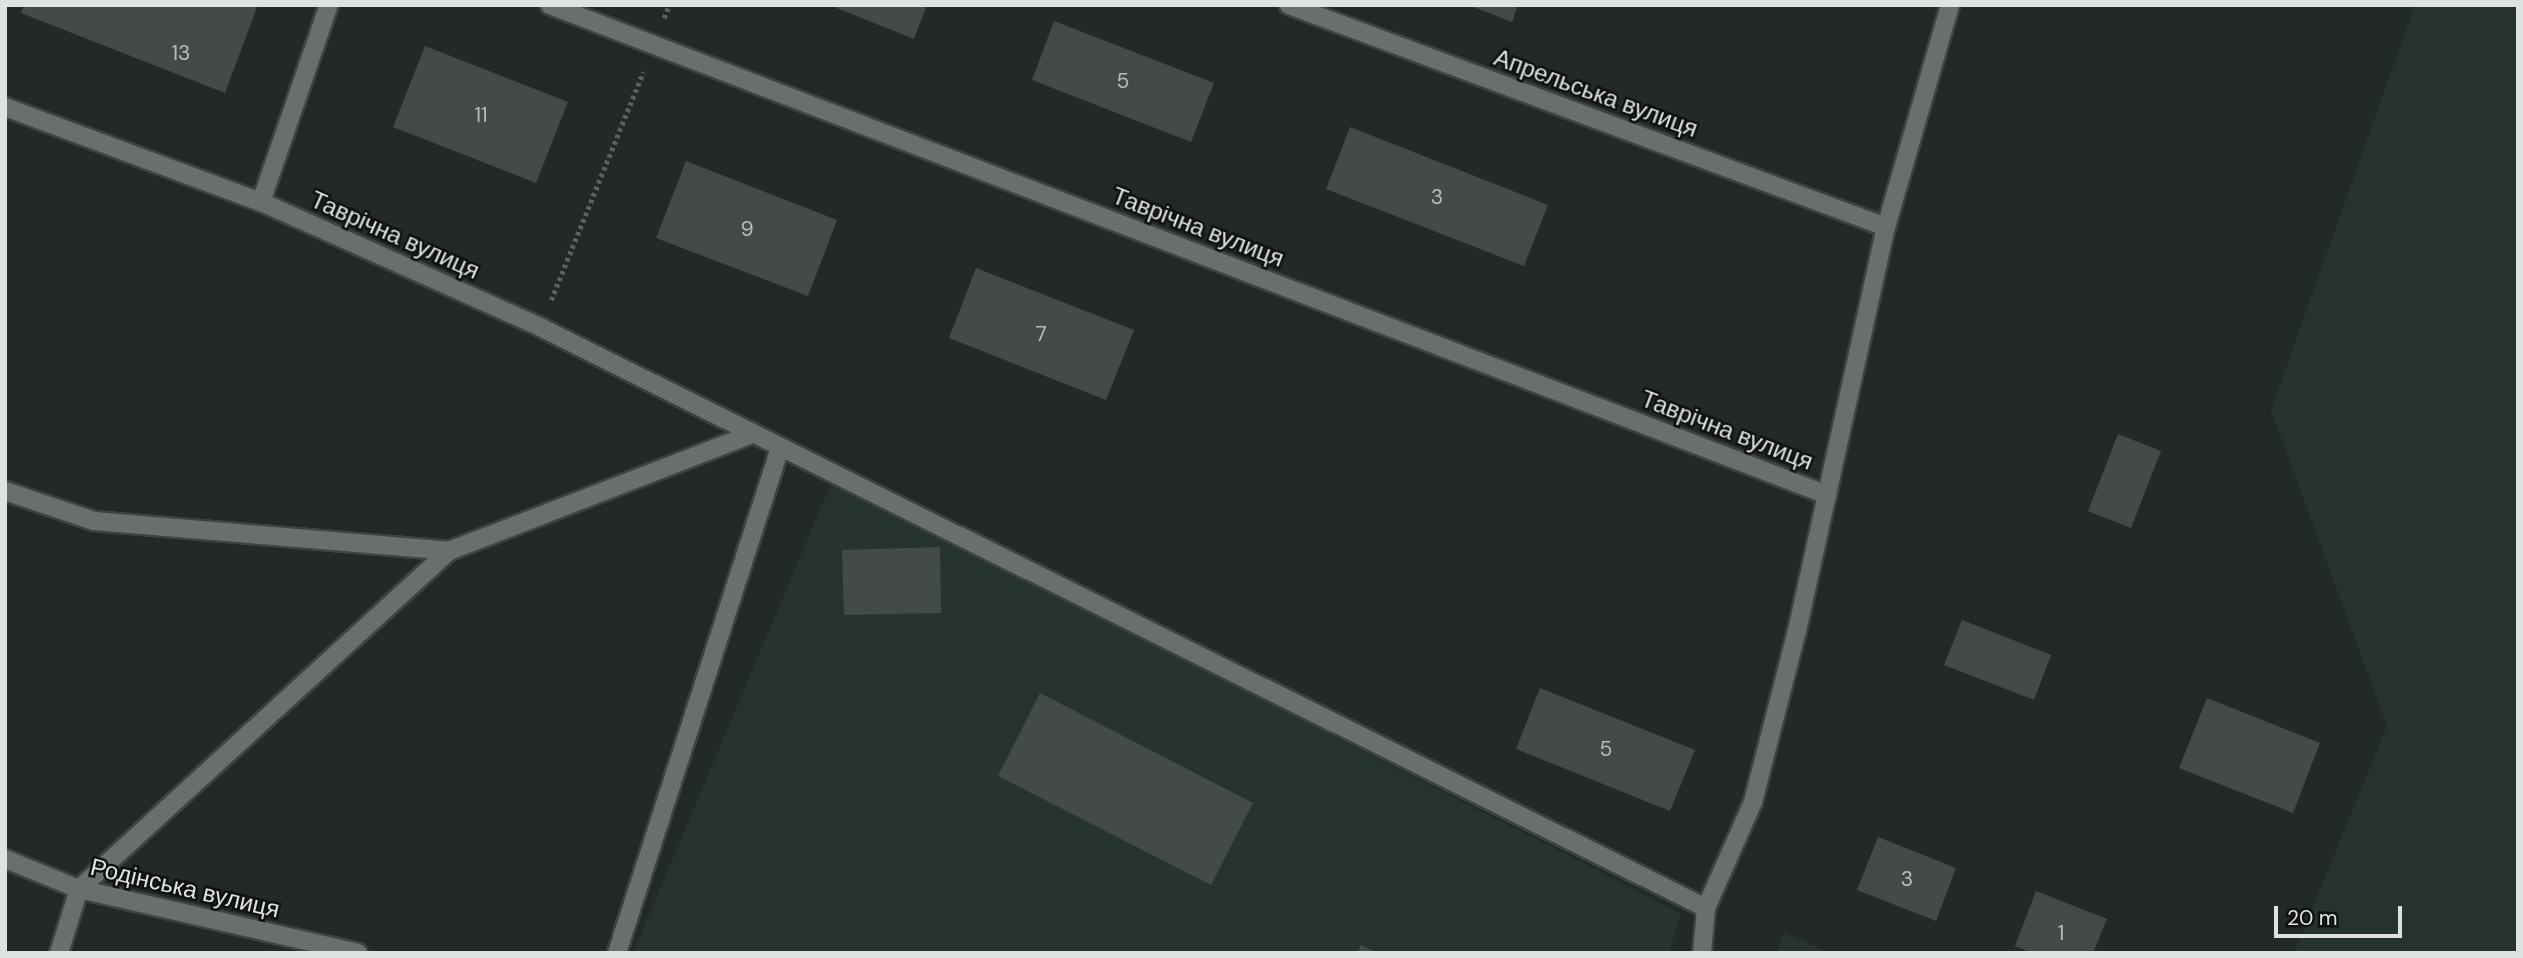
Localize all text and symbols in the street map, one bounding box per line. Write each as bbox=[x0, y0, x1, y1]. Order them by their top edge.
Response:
house number: 13 bbox=[172, 40, 190, 66]
street label: Апрельська вулиця bbox=[1490, 43, 1702, 143]
house number: 5 bbox=[1117, 68, 1129, 94]
house number: 11 bbox=[474, 102, 488, 128]
street label: Таврічна вулиця bbox=[1108, 181, 1288, 273]
house number: 3 bbox=[1431, 184, 1443, 210]
street label: Таврічна вулиця bbox=[306, 185, 484, 285]
house number: 9 bbox=[740, 216, 754, 242]
house number: 7 bbox=[1035, 321, 1047, 347]
street label: Таврічна вулиця bbox=[1637, 384, 1817, 476]
house number: 5 bbox=[1600, 736, 1612, 762]
street label: Родінська вулиця bbox=[88, 852, 282, 924]
house number: 3 bbox=[1901, 866, 1913, 892]
scale bar bbox=[2278, 892, 2406, 936]
text: 20 m bbox=[2287, 904, 2338, 932]
house number: 1 bbox=[2058, 920, 2064, 946]

